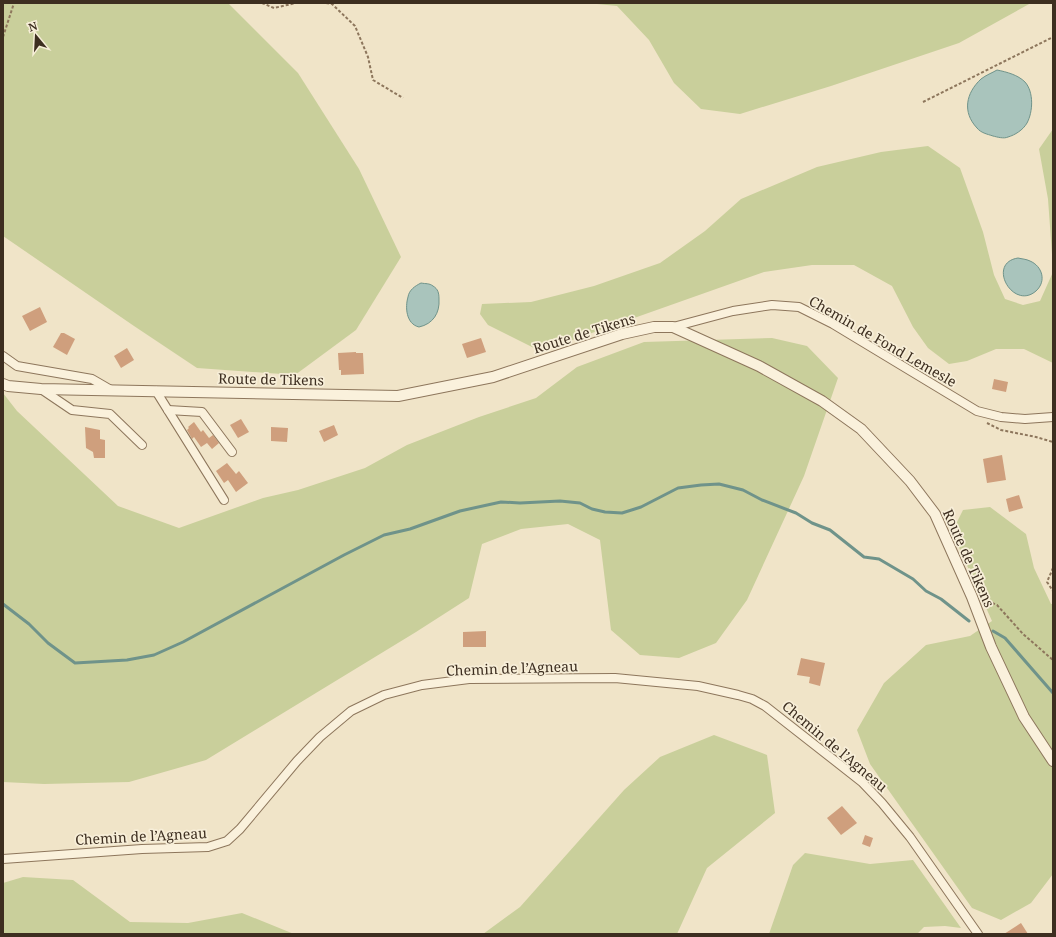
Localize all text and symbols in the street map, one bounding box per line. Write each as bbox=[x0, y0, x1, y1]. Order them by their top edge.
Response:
north arrow bbox=[16, 16, 56, 56]
text: N bbox=[26, 17, 40, 34]
street label: Chemin de Fond Lemesle bbox=[806, 291, 960, 391]
street label: Route de Tikens bbox=[531, 308, 637, 358]
street label: Route de Tikens bbox=[218, 369, 324, 389]
street label: Route de Tikens bbox=[939, 506, 999, 610]
street label: Chemin de l’Agneau bbox=[446, 656, 578, 680]
street label: Chemin de l’Agneau bbox=[778, 696, 892, 796]
street label: Chemin de l’Agneau bbox=[75, 823, 207, 849]

